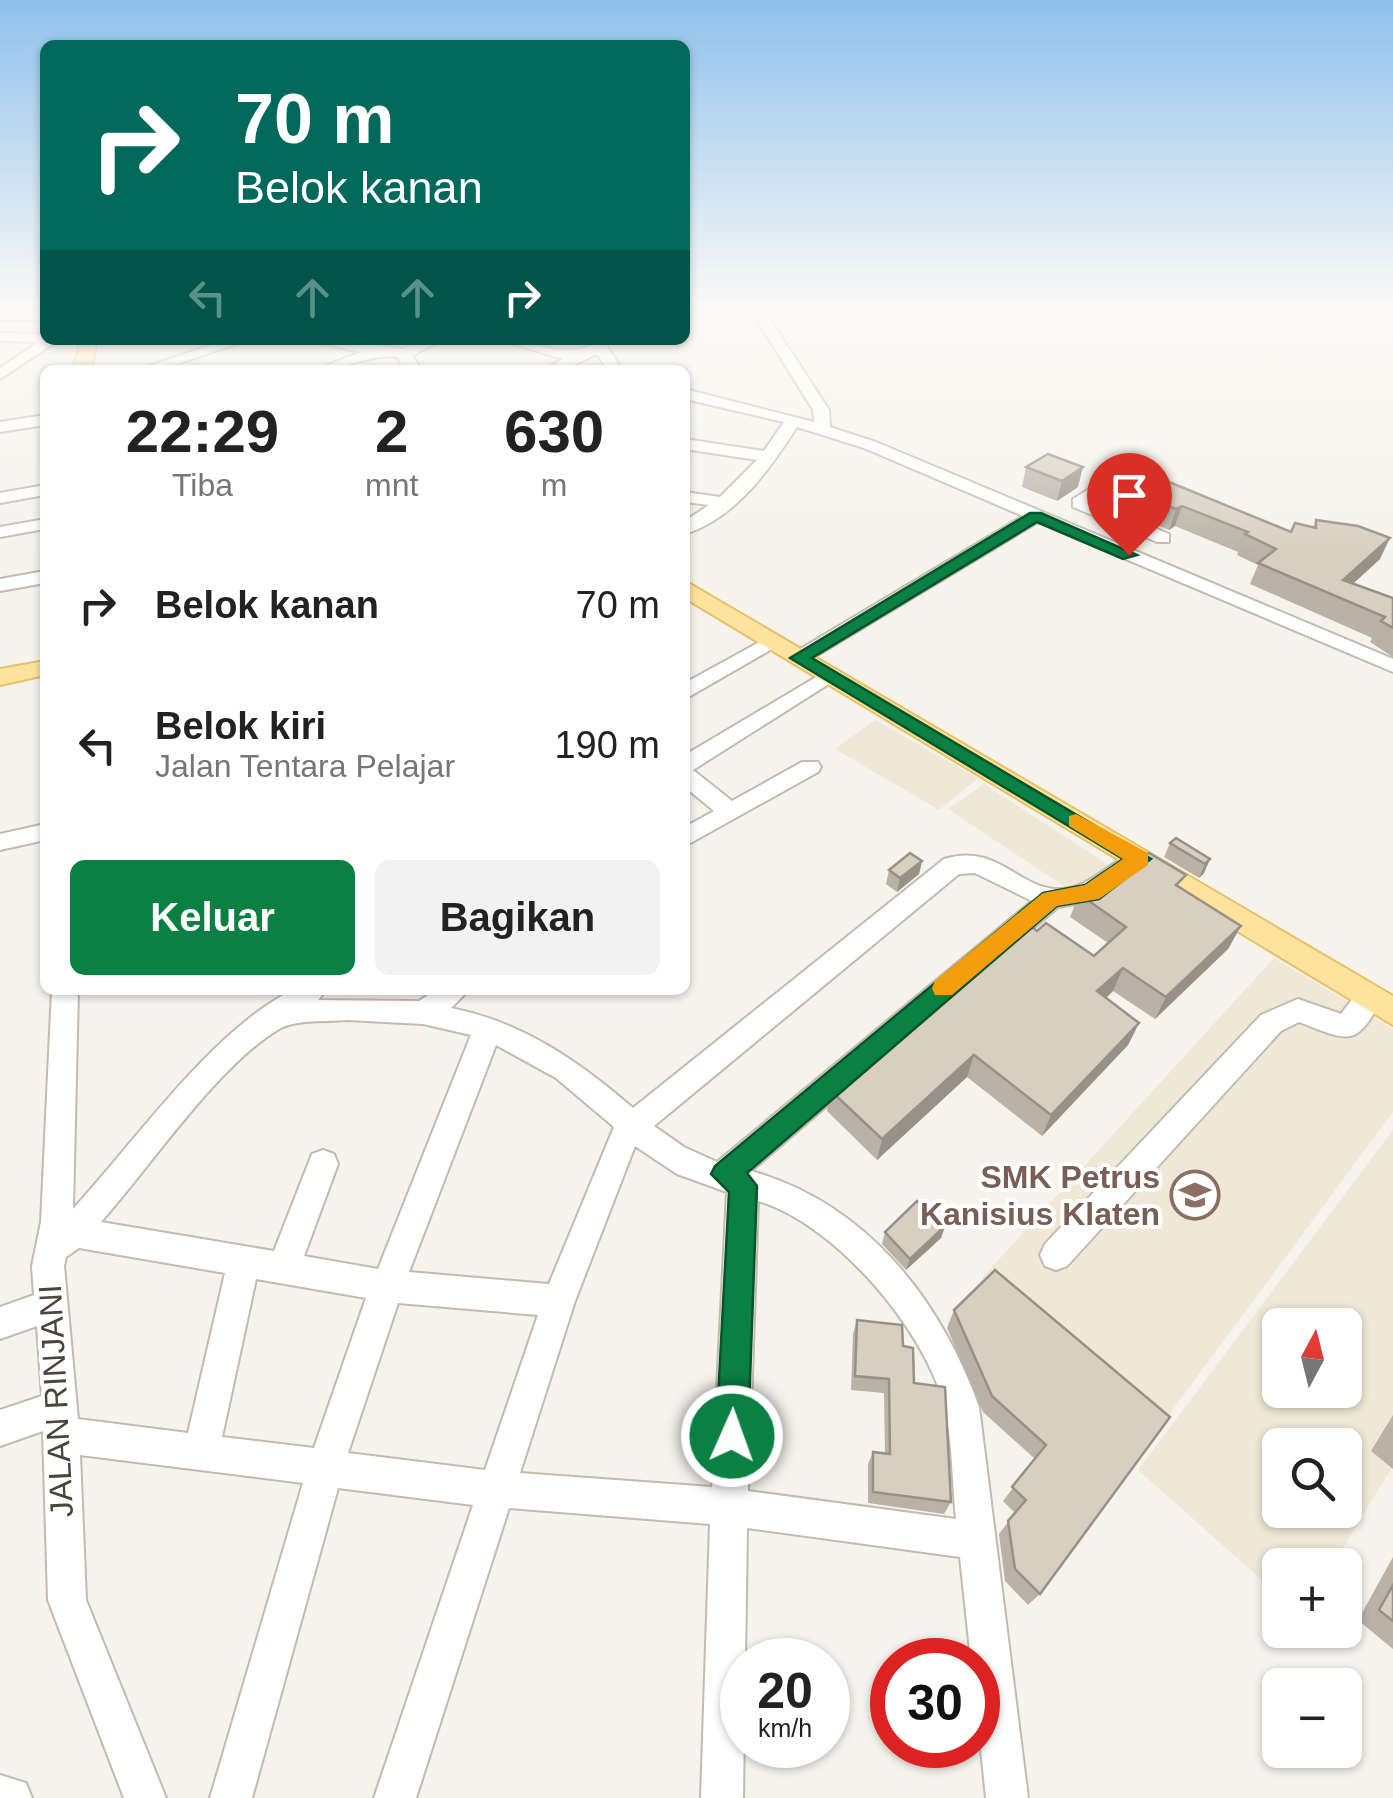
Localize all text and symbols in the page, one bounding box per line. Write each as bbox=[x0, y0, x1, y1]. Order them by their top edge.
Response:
icon: right bbox=[70, 80, 200, 210]
text: 70 m bbox=[235, 80, 395, 158]
text: Belok kanan bbox=[235, 162, 483, 213]
icon: left bbox=[180, 270, 235, 325]
icon: ahead bbox=[285, 270, 340, 325]
icon: ahead bbox=[390, 270, 445, 325]
icon: right bbox=[495, 270, 550, 325]
text: 22:29 bbox=[126, 398, 279, 465]
text: 2 bbox=[375, 398, 408, 465]
text: 630 bbox=[504, 398, 604, 465]
pin bbox=[1087, 453, 1172, 556]
text: Tiba bbox=[172, 467, 233, 503]
text: mnt bbox=[365, 467, 418, 503]
text: m bbox=[541, 467, 567, 503]
icon: arrive bbox=[1102, 468, 1157, 523]
icon: right bbox=[70, 578, 125, 633]
text: Belok kanan bbox=[155, 584, 379, 626]
text: 70 m bbox=[576, 584, 660, 626]
text: Belok kiri bbox=[155, 705, 326, 747]
icon: left bbox=[70, 718, 125, 773]
text: 190 m bbox=[554, 724, 660, 766]
text: Jalan Tentara Pelajar bbox=[155, 748, 455, 784]
button: Keluar bbox=[70, 860, 355, 975]
button: Bagikan bbox=[375, 860, 660, 975]
place label: SMK Petrus Kanisius Klaten bbox=[920, 1159, 1160, 1232]
school or university icon: SMK Petrus Kanisius Klaten bbox=[1169, 1169, 1221, 1221]
street label: JALAN RINJANI bbox=[32, 1284, 80, 1518]
north arrow bbox=[1262, 1308, 1362, 1408]
map controls bbox=[1262, 1308, 1362, 1768]
position arrow bbox=[680, 1384, 784, 1488]
button: search bbox=[1262, 1428, 1362, 1528]
button: + bbox=[1262, 1548, 1362, 1648]
speed limit sign: 30 bbox=[870, 1638, 1000, 1768]
text: 20 bbox=[757, 1663, 813, 1719]
button: − bbox=[1262, 1668, 1362, 1768]
text: km/h bbox=[758, 1714, 812, 1742]

